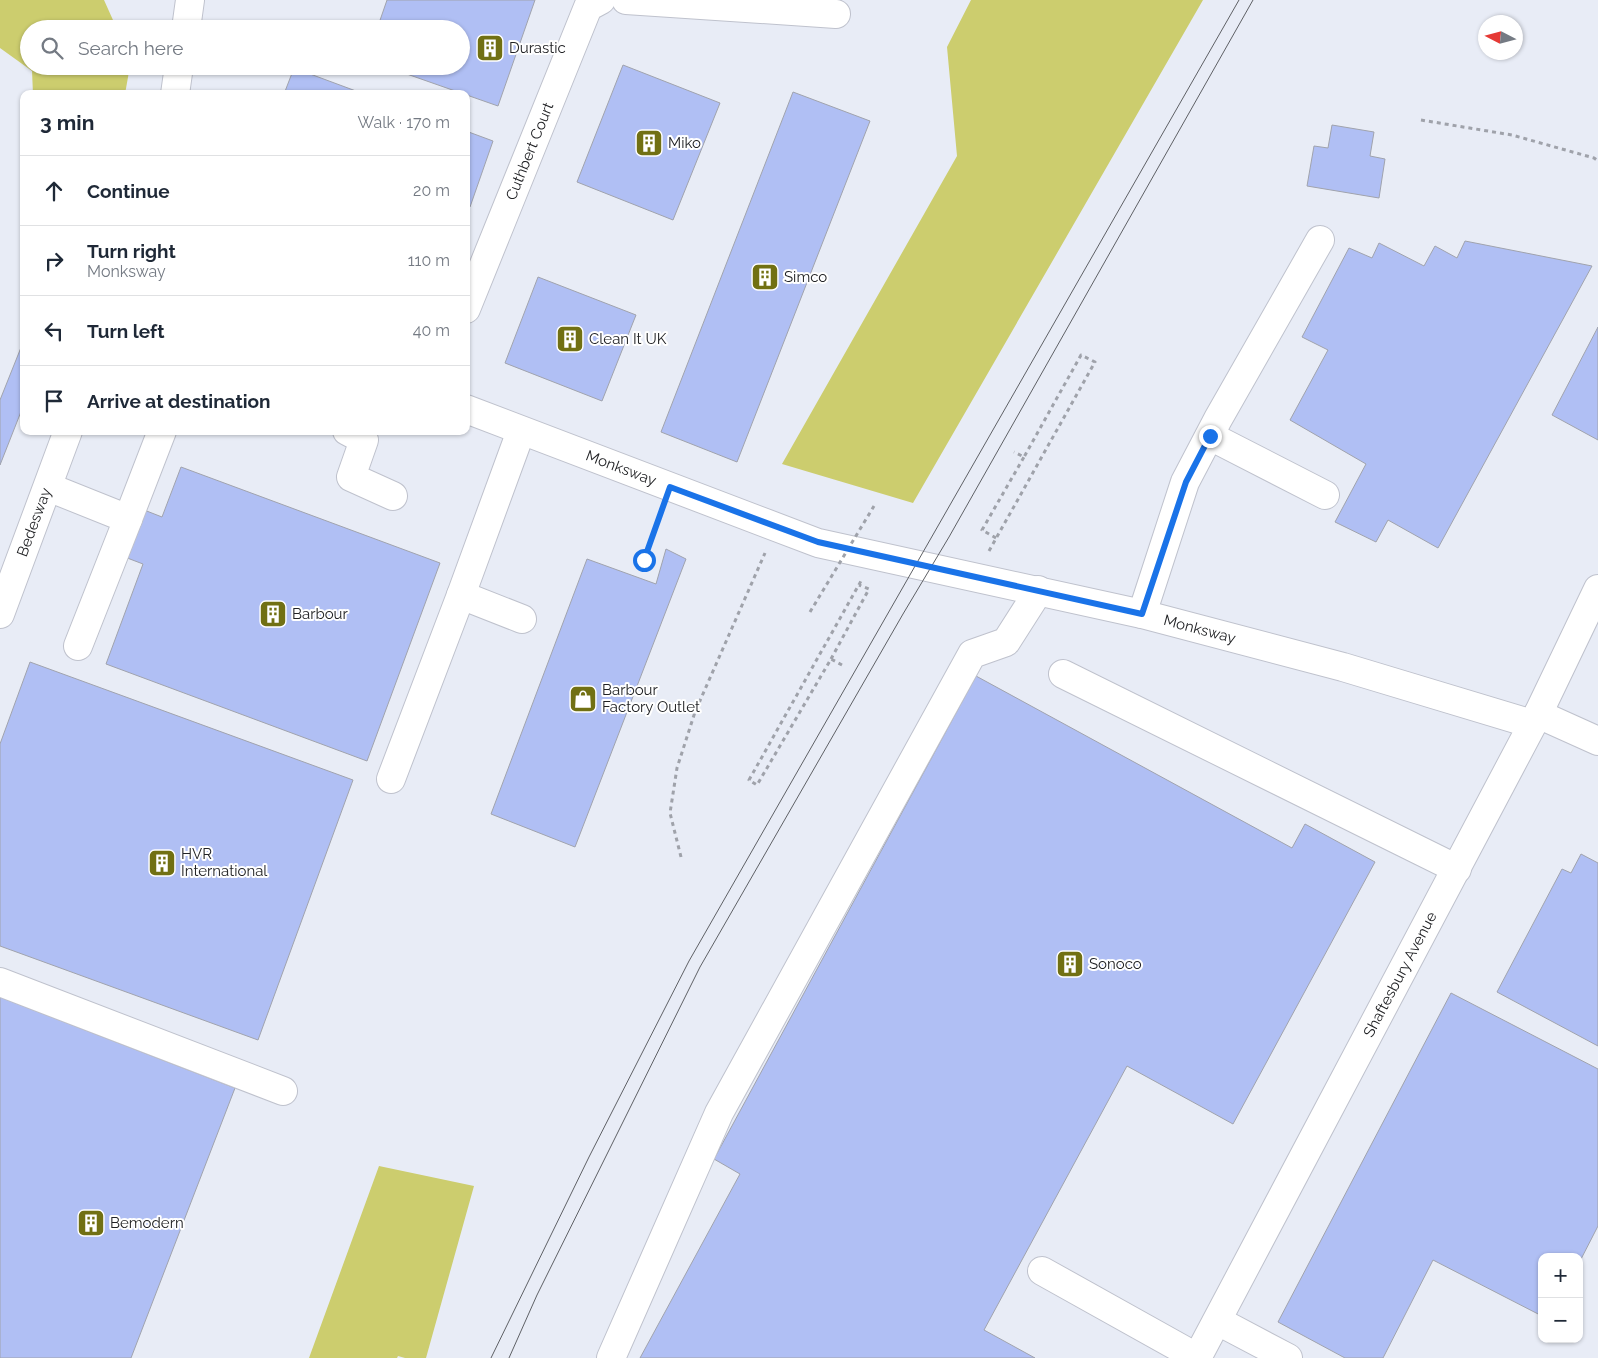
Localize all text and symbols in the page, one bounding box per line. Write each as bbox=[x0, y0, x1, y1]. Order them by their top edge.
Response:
north arrow bbox=[1478, 15, 1523, 60]
search box bbox=[20, 20, 470, 75]
building icon: Durastic bbox=[475, 33, 505, 63]
icon: search bbox=[38, 34, 66, 62]
text: Search here bbox=[78, 37, 184, 59]
place label: Durastic bbox=[509, 39, 566, 57]
street label: Cuthbert Court bbox=[502, 100, 557, 203]
text: 3 min bbox=[40, 110, 94, 135]
text: Walk · 170 m bbox=[358, 113, 450, 132]
building icon: Miko bbox=[634, 128, 664, 158]
place label: Miko bbox=[668, 134, 701, 152]
icon: ahead bbox=[40, 177, 68, 205]
text: Continue bbox=[87, 180, 170, 202]
text: 20 m bbox=[413, 181, 450, 200]
text: Turn right bbox=[87, 240, 176, 262]
icon: right bbox=[40, 247, 68, 275]
text: 110 m bbox=[408, 251, 450, 270]
text: Monksway bbox=[87, 262, 166, 281]
building icon: Simco bbox=[750, 262, 780, 292]
place label: Simco bbox=[784, 268, 827, 286]
icon: left bbox=[40, 317, 68, 345]
text: Turn left bbox=[87, 320, 164, 342]
text: 40 m bbox=[413, 321, 450, 340]
building icon: Clean It UK bbox=[555, 324, 585, 354]
place label: Clean It UK bbox=[589, 330, 667, 348]
icon: arrive bbox=[40, 387, 68, 415]
text: Arrive at destination bbox=[87, 390, 271, 412]
route end bbox=[1199, 425, 1222, 448]
street label: Monksway bbox=[583, 447, 659, 490]
street label: Bedesway bbox=[13, 485, 55, 559]
route start bbox=[633, 549, 656, 572]
building icon: Barbour bbox=[258, 599, 288, 629]
place label: Barbour bbox=[292, 605, 349, 623]
street label: Monksway bbox=[1162, 611, 1238, 647]
place label: Barbour Factory Outlet bbox=[602, 681, 700, 716]
shop icon: Barbour Factory Outlet bbox=[568, 684, 598, 714]
place label: HVR International bbox=[181, 845, 268, 880]
building icon: HVR International bbox=[147, 848, 177, 878]
street label: Shaftesbury Avenue bbox=[1360, 909, 1441, 1040]
building icon: Sonoco bbox=[1055, 949, 1085, 979]
place label: Sonoco bbox=[1089, 955, 1142, 973]
building icon: Bemodern bbox=[76, 1208, 106, 1238]
place label: Bemodern bbox=[110, 1214, 184, 1232]
map controls bbox=[1538, 1253, 1583, 1343]
button: + bbox=[1538, 1253, 1583, 1298]
button: − bbox=[1538, 1298, 1583, 1343]

